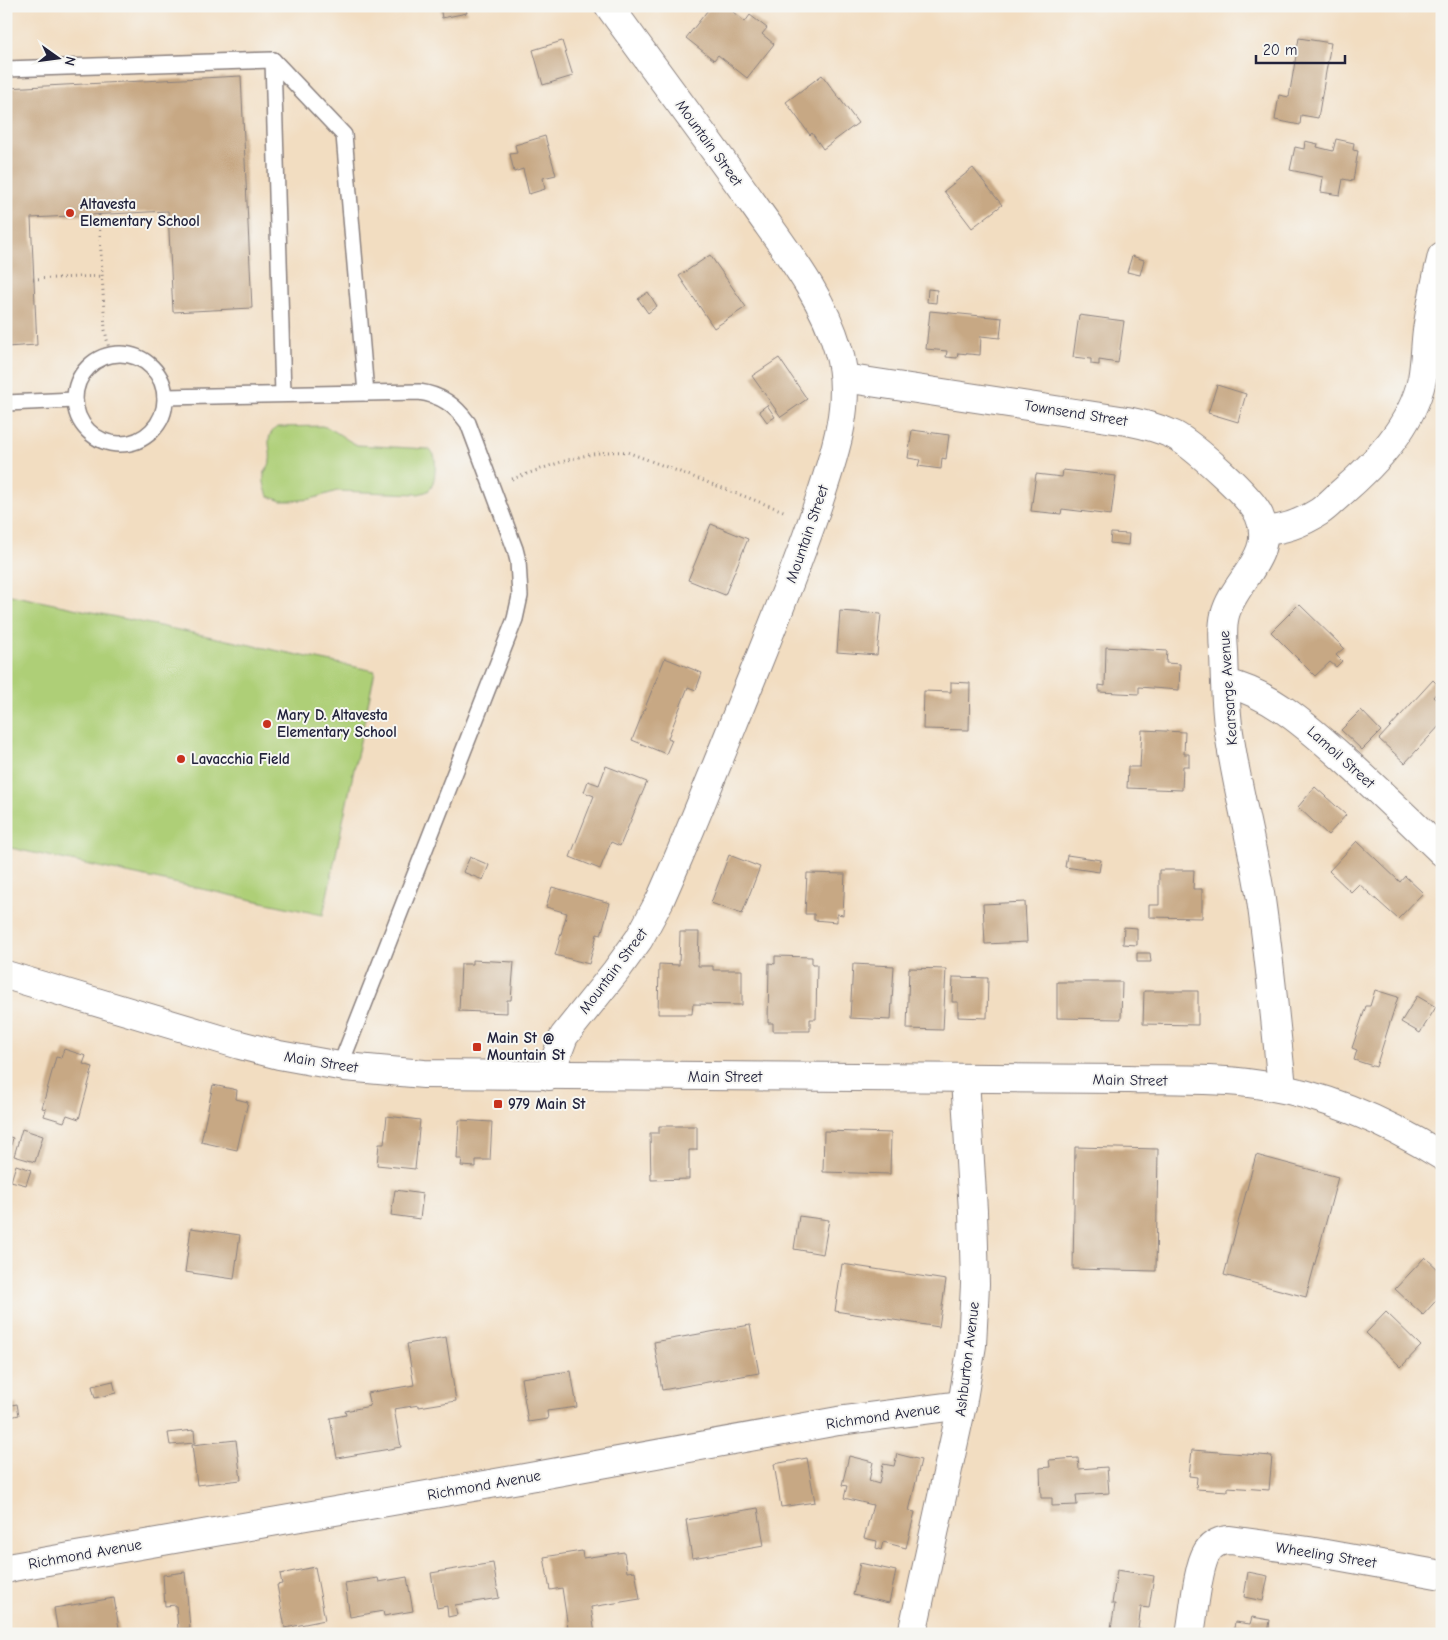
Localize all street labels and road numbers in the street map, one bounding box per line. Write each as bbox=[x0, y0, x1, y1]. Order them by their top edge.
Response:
street label: Mountain Street bbox=[672, 96, 747, 190]
street label: Townsend Street bbox=[1023, 396, 1129, 430]
street label: Mountain Street bbox=[782, 482, 832, 585]
street label: Kearsarge Avenue bbox=[1215, 629, 1241, 746]
street label: Lamoil Street bbox=[1304, 722, 1379, 792]
street label: Mountain Street bbox=[575, 924, 651, 1017]
street label: Main Street bbox=[283, 1047, 360, 1077]
street label: Main Street bbox=[688, 1068, 763, 1086]
street label: Main Street bbox=[1093, 1070, 1168, 1090]
street label: Ashburton Avenue bbox=[951, 1300, 983, 1417]
street label: Richmond Avenue bbox=[825, 1399, 942, 1433]
street label: Richmond Avenue bbox=[426, 1466, 543, 1504]
street label: Richmond Avenue bbox=[27, 1535, 144, 1573]
street label: Wheeling Street bbox=[1274, 1538, 1378, 1572]

